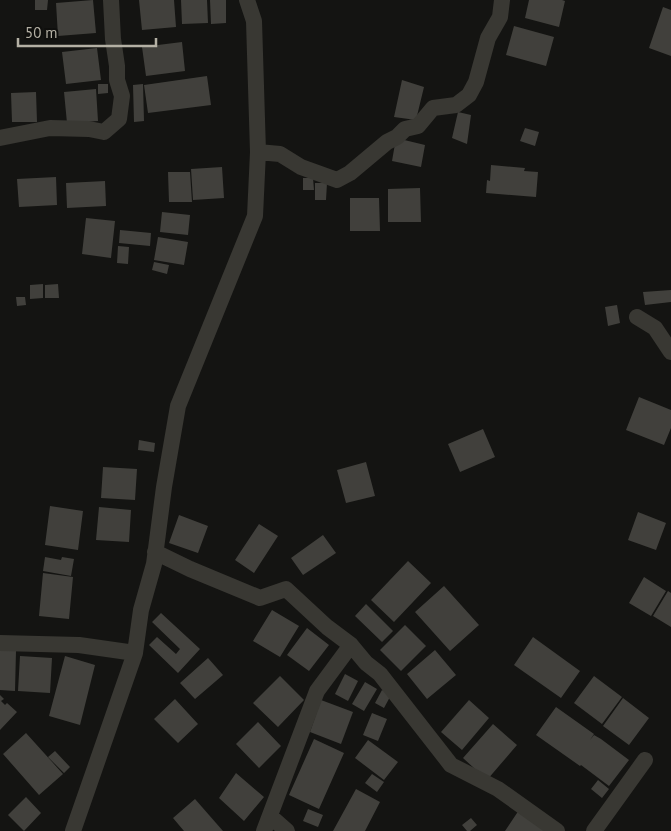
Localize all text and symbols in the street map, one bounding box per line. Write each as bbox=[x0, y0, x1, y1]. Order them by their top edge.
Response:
scale bar bbox=[18, 15, 155, 47]
text: 50 m bbox=[25, 23, 58, 42]

